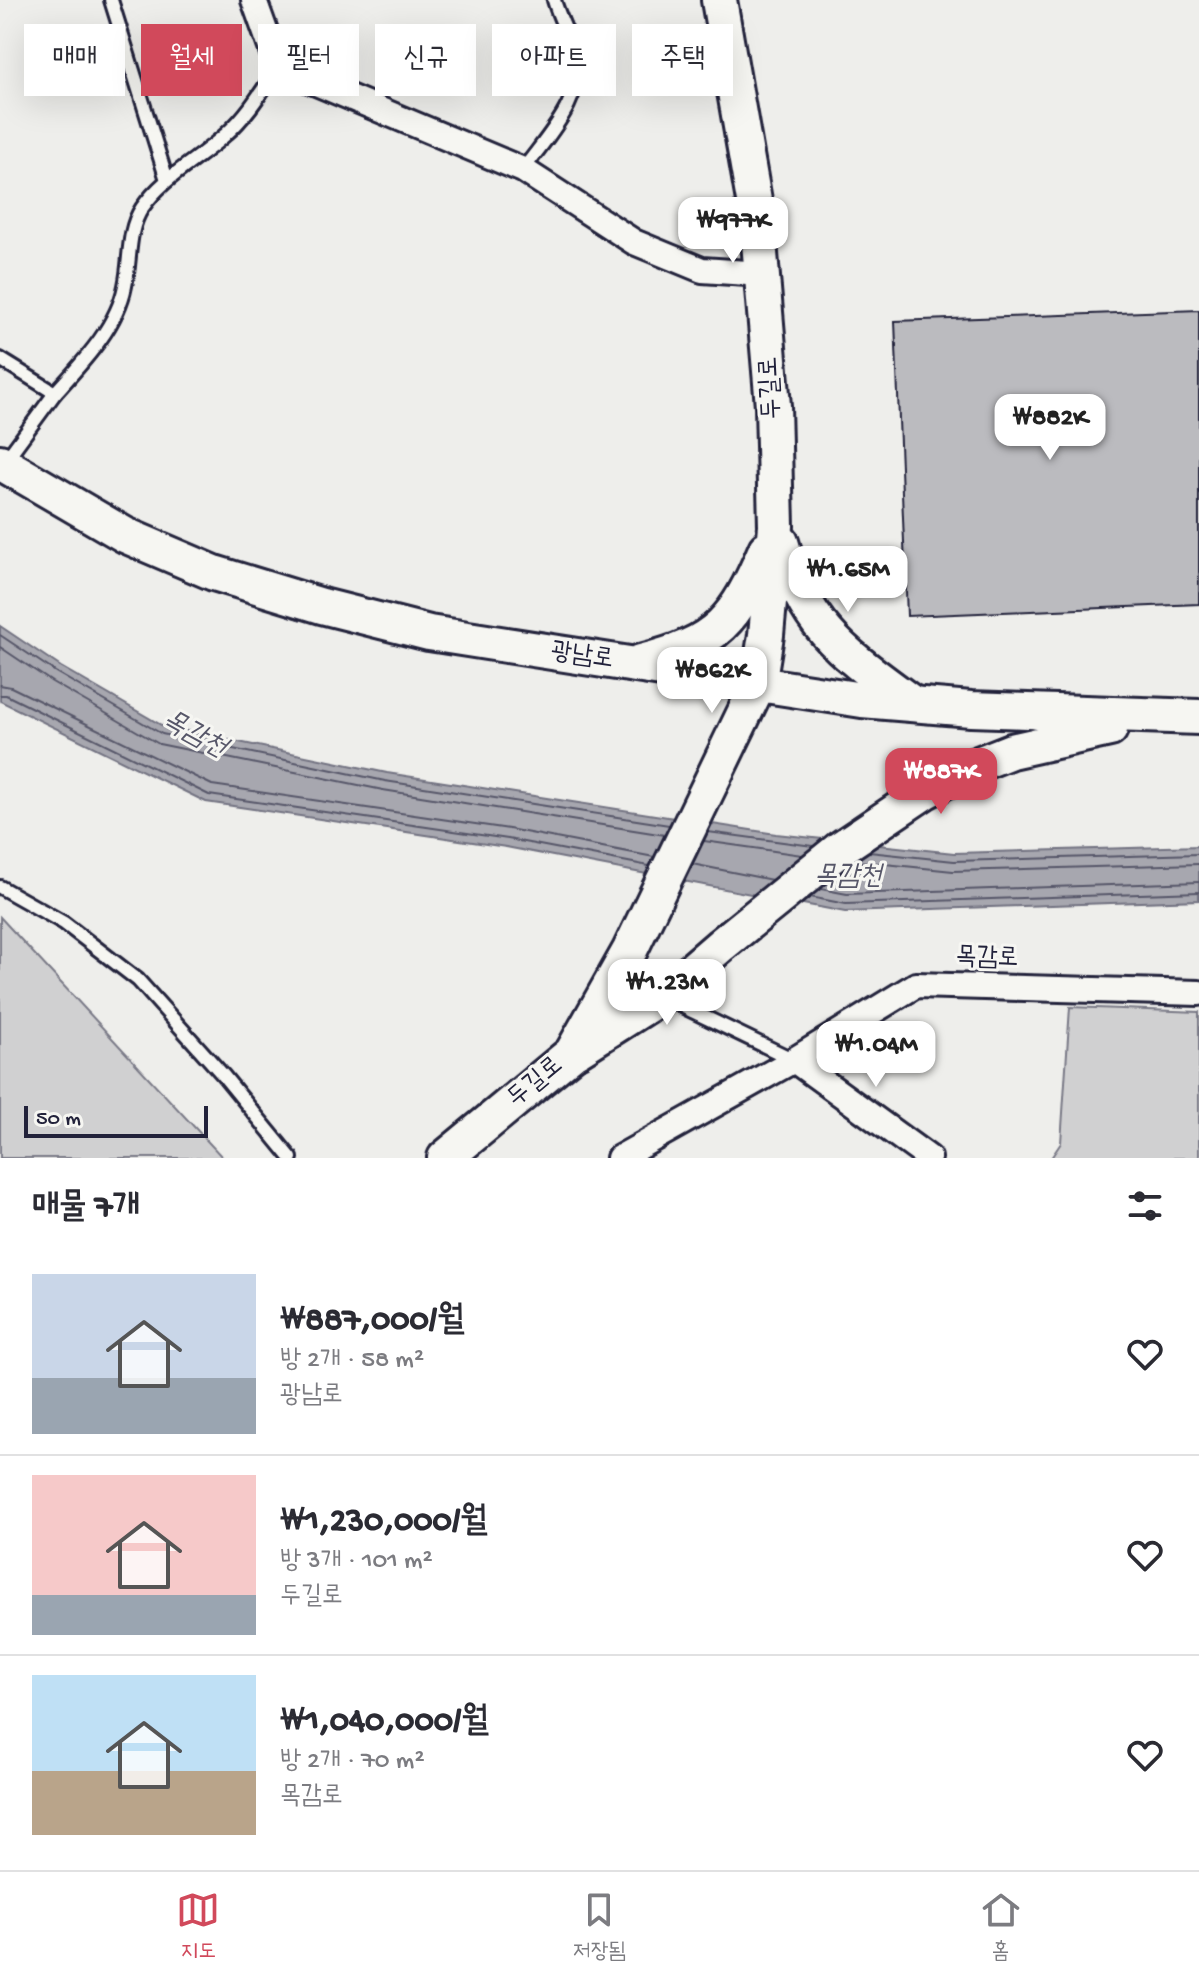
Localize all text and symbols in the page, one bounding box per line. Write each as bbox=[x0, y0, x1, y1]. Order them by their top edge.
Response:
chip: 매매 bbox=[24, 24, 125, 96]
chip: 월세 bbox=[141, 24, 242, 96]
chip: 필터 bbox=[258, 24, 359, 96]
chip: 신규 bbox=[375, 24, 476, 96]
chip: 아파트 bbox=[492, 24, 616, 96]
chip: 주택 bbox=[632, 24, 733, 96]
pin: ₩977K bbox=[677, 197, 789, 265]
text: ₩977K bbox=[696, 207, 770, 238]
street label: 두길로 bbox=[755, 356, 789, 420]
pin: ₩882K bbox=[994, 394, 1106, 462]
text: ₩882K bbox=[1013, 404, 1087, 435]
pin: ₩1.65M bbox=[783, 546, 913, 614]
text: ₩1.65M bbox=[807, 556, 889, 587]
street label: 광남로 bbox=[549, 637, 615, 677]
pin: ₩862K bbox=[656, 647, 768, 715]
text: ₩862K bbox=[675, 657, 749, 688]
water label: 목감천 bbox=[156, 704, 234, 767]
pin: ₩887K bbox=[885, 748, 997, 816]
text: ₩887K bbox=[903, 758, 979, 789]
water label: 목감천 bbox=[814, 861, 884, 894]
street label: 목감로 bbox=[955, 942, 1019, 976]
pin: ₩1.23M bbox=[602, 959, 732, 1027]
text: ₩1.23M bbox=[626, 969, 708, 1000]
pin: ₩1.04M bbox=[811, 1021, 941, 1089]
text: ₩1.04M bbox=[834, 1031, 918, 1062]
street label: 두길로 bbox=[502, 1051, 570, 1115]
scale bar bbox=[24, 1102, 208, 1138]
text: 50 m bbox=[36, 1107, 81, 1133]
icon: filters bbox=[1123, 1184, 1167, 1228]
text: 매물 7개 bbox=[32, 1189, 140, 1229]
text: ₩887,000/월 bbox=[280, 1302, 464, 1342]
icon: home bbox=[96, 1306, 192, 1402]
icon: heart bbox=[1123, 1332, 1167, 1376]
text: 방 2개 · 58 m² bbox=[280, 1346, 424, 1377]
text: 광남로 bbox=[280, 1381, 343, 1412]
text: ₩1,230,000/월 bbox=[280, 1503, 487, 1543]
icon: home bbox=[96, 1507, 192, 1603]
icon: heart bbox=[1123, 1533, 1167, 1577]
text: 방 3개 · 101 m² bbox=[280, 1547, 433, 1578]
text: 두길로 bbox=[280, 1582, 343, 1613]
text: ₩1,040,000/월 bbox=[280, 1703, 489, 1743]
icon: home bbox=[96, 1707, 192, 1803]
icon: heart bbox=[1123, 1733, 1167, 1777]
text: 방 2개 · 70 m² bbox=[280, 1747, 424, 1778]
text: 목감로 bbox=[280, 1782, 343, 1813]
tab: 지도 bbox=[176, 1888, 220, 1966]
tab: 저장됨 bbox=[573, 1888, 626, 1966]
tab: 홈 bbox=[979, 1888, 1023, 1966]

